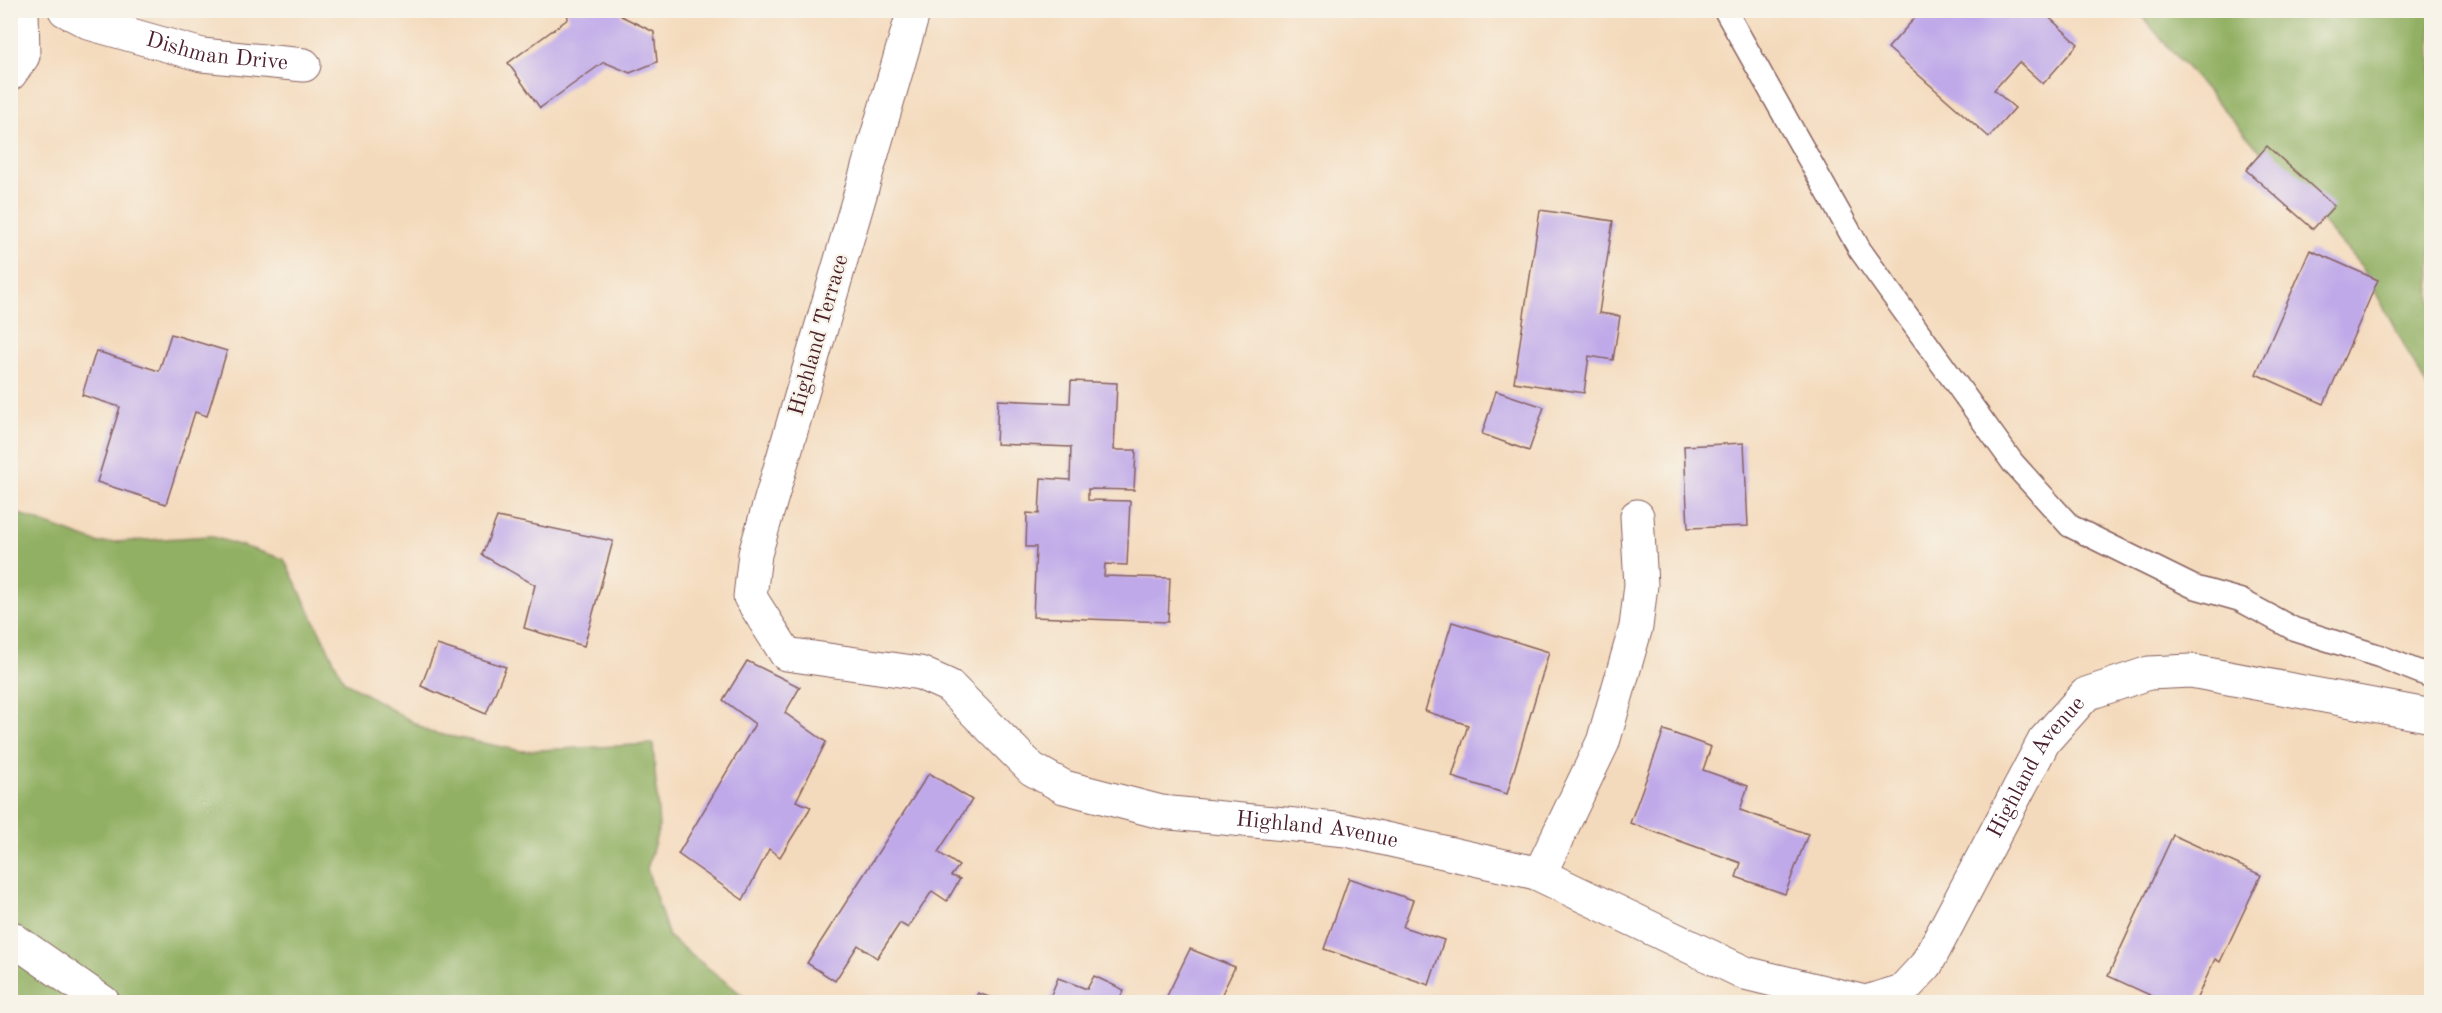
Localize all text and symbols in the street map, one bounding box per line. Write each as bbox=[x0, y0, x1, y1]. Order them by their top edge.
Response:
street label: Dishman Drive bbox=[144, 29, 289, 74]
street label: Highland Terrace bbox=[785, 252, 853, 418]
street label: Highland Avenue bbox=[1984, 692, 2089, 842]
street label: Highland Avenue bbox=[1235, 808, 1400, 852]

